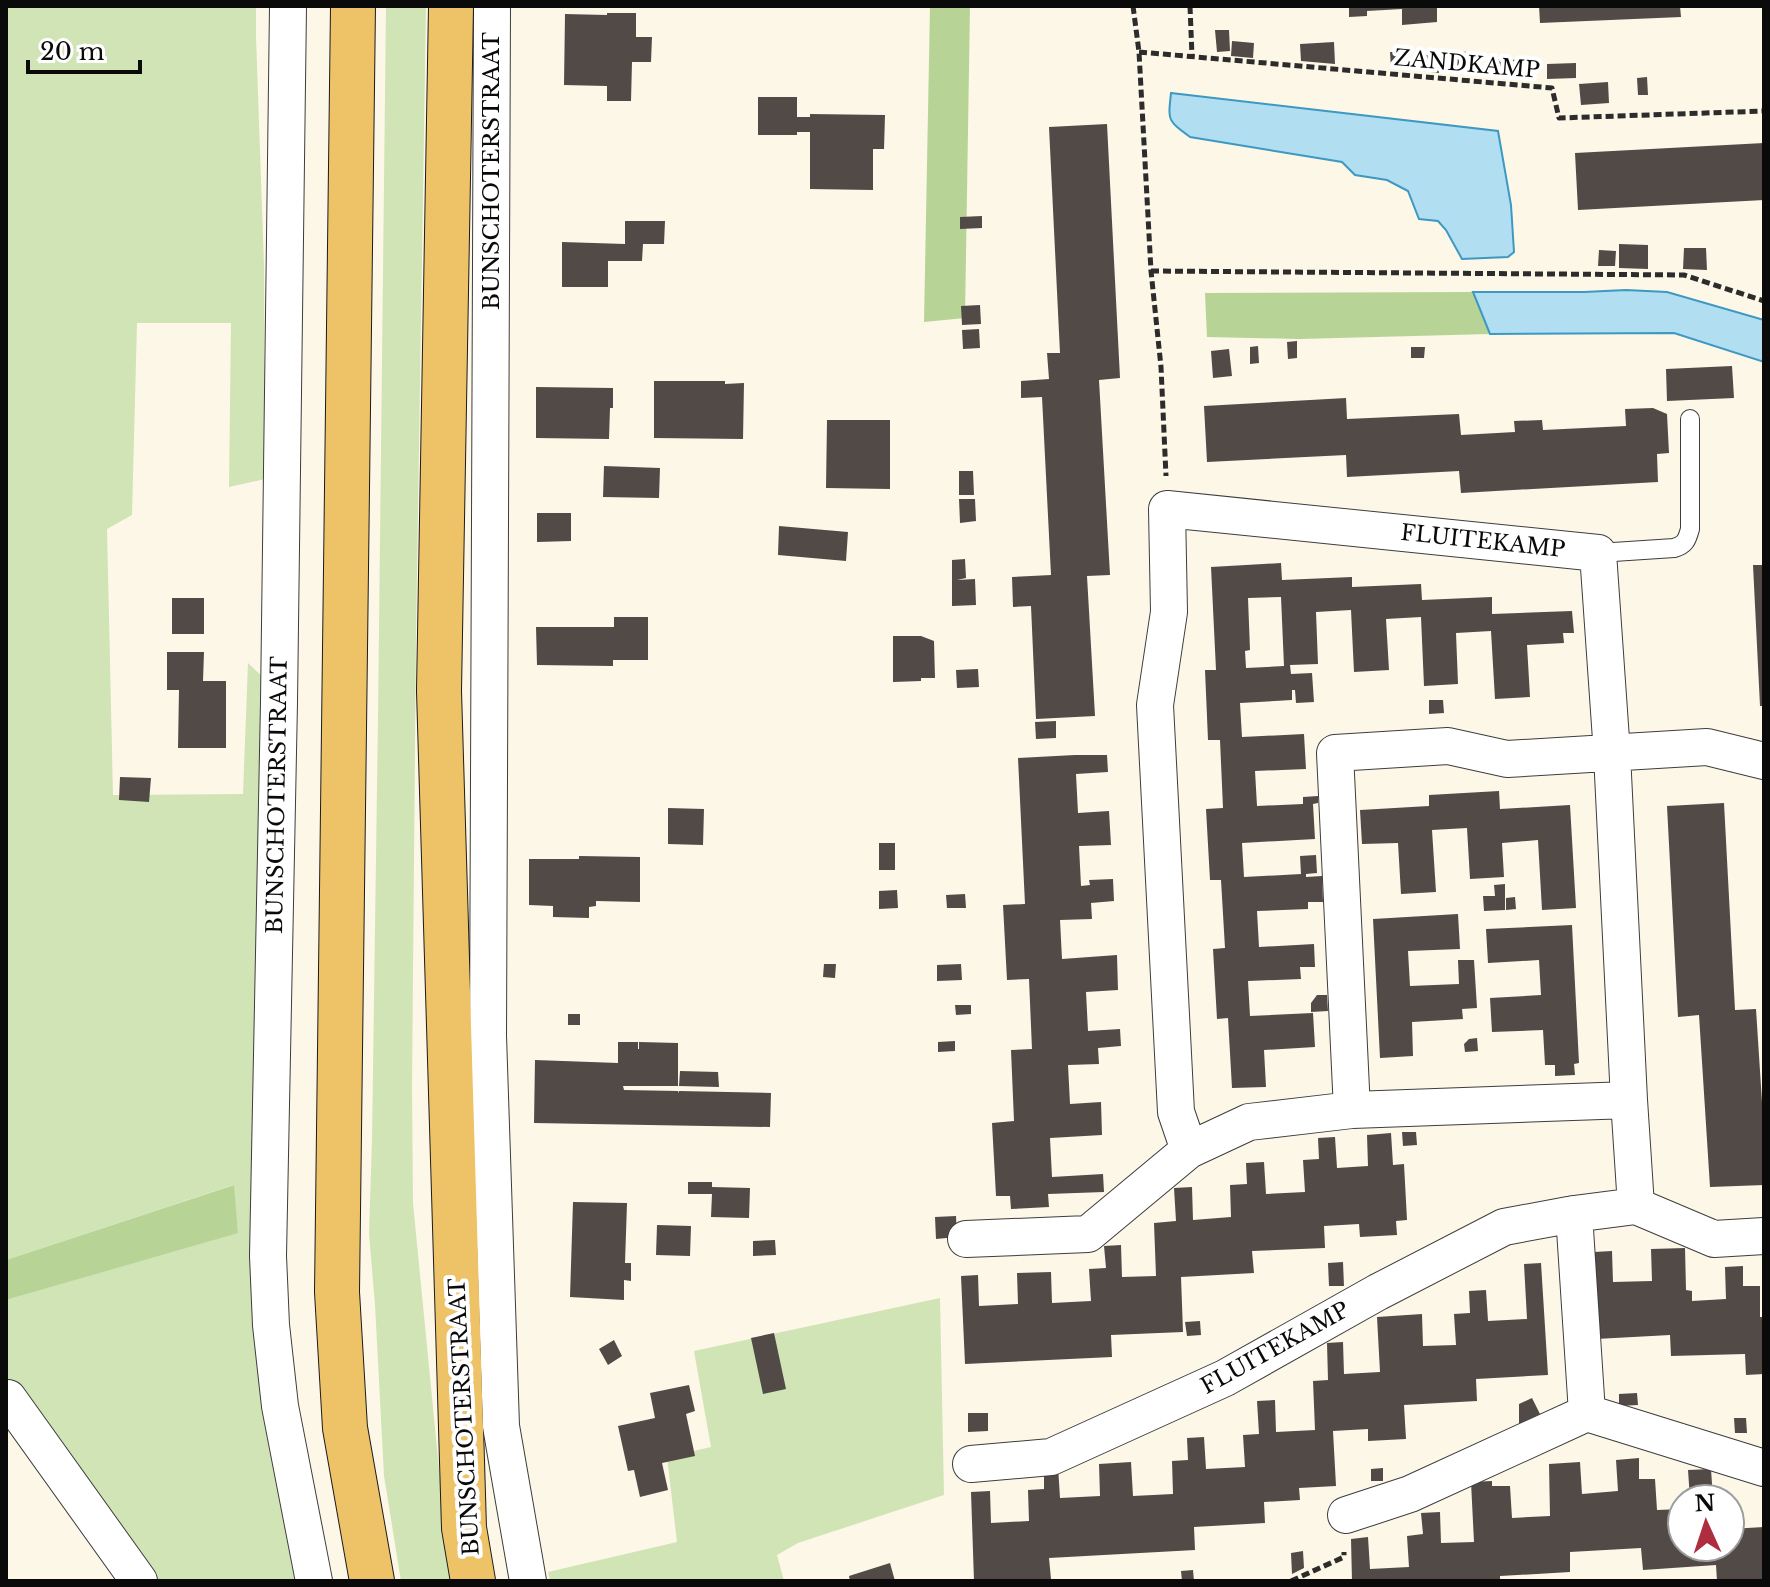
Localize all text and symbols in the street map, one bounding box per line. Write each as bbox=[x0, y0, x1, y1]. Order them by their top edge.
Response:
scale bar bbox=[28, 24, 140, 74]
street label: BUNSCHOTERSTRAAT bbox=[478, 32, 505, 310]
text: 20 m bbox=[40, 37, 105, 66]
street label: ZANDKAMP bbox=[1393, 44, 1541, 84]
street label: FLUITEKAMP bbox=[1399, 519, 1567, 563]
street label: BUNSCHOTERSTRAAT bbox=[261, 656, 293, 934]
street label: BUNSCHOTERSTRAAT bbox=[443, 1277, 485, 1556]
street label: FLUITEKAMP bbox=[1196, 1296, 1354, 1400]
north arrow bbox=[1666, 1483, 1746, 1563]
text: N bbox=[1694, 1489, 1716, 1518]

